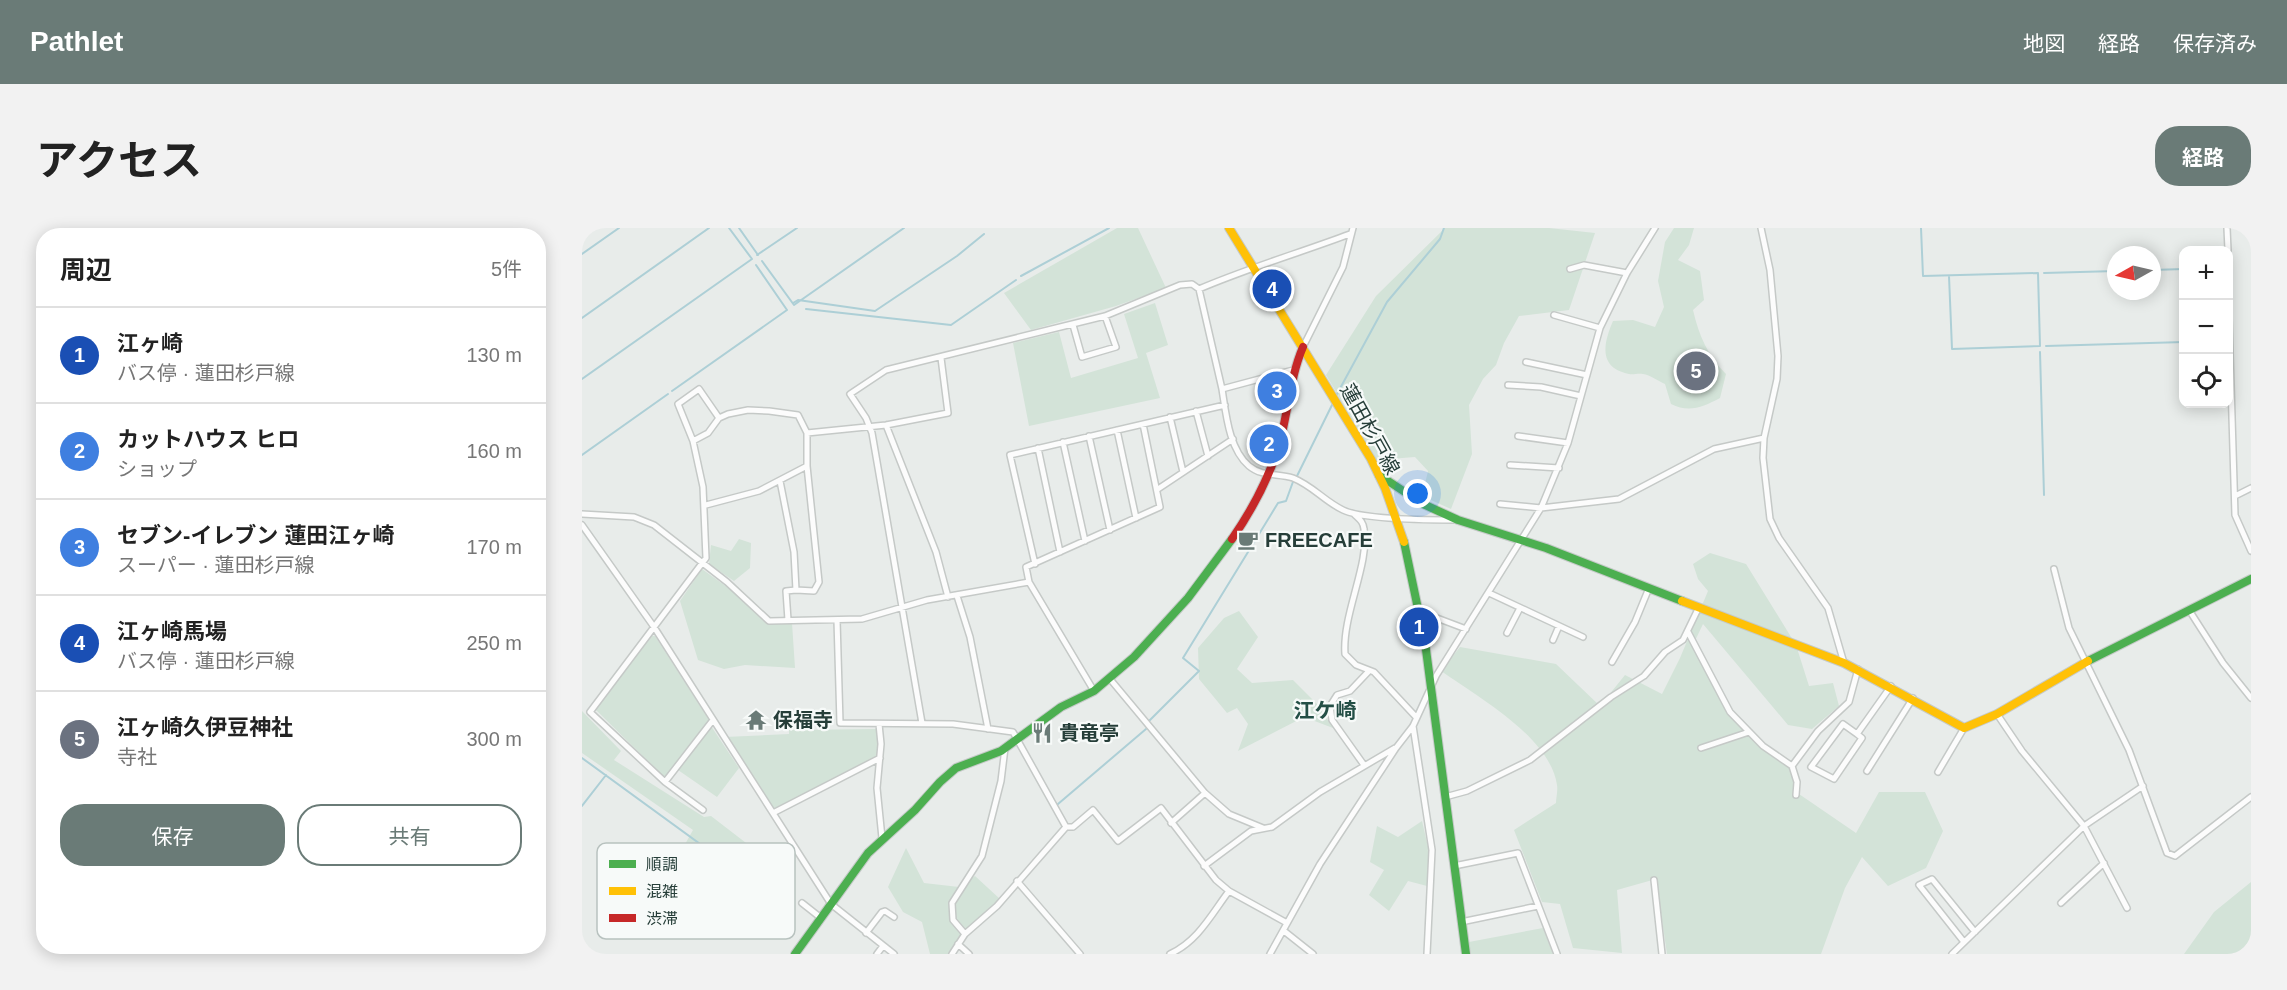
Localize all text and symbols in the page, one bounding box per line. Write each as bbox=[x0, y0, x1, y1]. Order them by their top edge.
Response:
text: Pathlet bbox=[30, 26, 123, 57]
text: 地図 bbox=[2023, 32, 2065, 55]
text: 経路 bbox=[2098, 32, 2140, 55]
text: 保存済み bbox=[2173, 32, 2257, 55]
button: 経路 bbox=[2155, 126, 2251, 186]
text: アクセス bbox=[36, 137, 202, 184]
north arrow bbox=[2107, 246, 2161, 300]
map controls bbox=[2179, 246, 2233, 408]
button: + bbox=[2179, 246, 2233, 300]
text: 周辺 bbox=[60, 255, 112, 285]
text: 5件 bbox=[491, 258, 522, 280]
pin: 4 bbox=[1252, 266, 1292, 312]
button: − bbox=[2179, 300, 2233, 354]
text: 江ヶ崎 bbox=[117, 331, 183, 356]
text: 1 bbox=[74, 344, 85, 366]
text: 130 m bbox=[466, 344, 522, 366]
pin: 5 bbox=[1676, 348, 1716, 394]
button: locate bbox=[2179, 354, 2233, 408]
text: バス停 · 蓮田杉戸線 bbox=[117, 362, 295, 384]
pin: 3 bbox=[1258, 368, 1296, 414]
street label: 蓮田杉戸線 bbox=[1336, 380, 1404, 478]
pin: 2 bbox=[1250, 422, 1288, 466]
text: カットハウス ヒロ bbox=[117, 427, 299, 452]
text: 2 bbox=[74, 440, 85, 462]
text: 160 m bbox=[466, 440, 522, 462]
text: ショップ bbox=[117, 458, 197, 480]
your location bbox=[1403, 479, 1432, 508]
text: セブン-イレブン 蓮田江ヶ崎 bbox=[117, 523, 394, 548]
cafe icon: FREECAFE bbox=[1236, 528, 1260, 552]
place label: FREECAFE bbox=[1265, 529, 1373, 551]
text: 3 bbox=[74, 536, 85, 558]
text: 170 m bbox=[466, 536, 522, 558]
text: スーパー · 蓮田杉戸線 bbox=[117, 554, 315, 576]
pin: 1 bbox=[1400, 604, 1438, 650]
text: 江ヶ崎馬場 bbox=[117, 619, 227, 644]
text: 4 bbox=[74, 632, 85, 654]
text: 250 m bbox=[466, 632, 522, 654]
text: バス停 · 蓮田杉戸線 bbox=[117, 650, 295, 672]
district label: 江ケ崎 bbox=[1294, 699, 1357, 722]
temple icon: 保福寺 bbox=[744, 708, 768, 732]
place label: 保福寺 bbox=[773, 709, 833, 731]
text: 江ヶ崎久伊豆神社 bbox=[117, 715, 293, 740]
restaurant icon: 貴竜亭 bbox=[1030, 721, 1054, 745]
place label: 貴竜亭 bbox=[1059, 722, 1119, 744]
text: 5 bbox=[74, 728, 85, 750]
text: 300 m bbox=[466, 728, 522, 750]
text: 寺社 bbox=[117, 746, 157, 768]
button: 保存 bbox=[60, 804, 285, 866]
button: 共有 bbox=[297, 804, 522, 866]
legend bbox=[597, 843, 795, 939]
text: 順調 bbox=[646, 856, 678, 873]
text: 混雑 bbox=[646, 883, 678, 900]
text: 渋滞 bbox=[646, 910, 678, 927]

